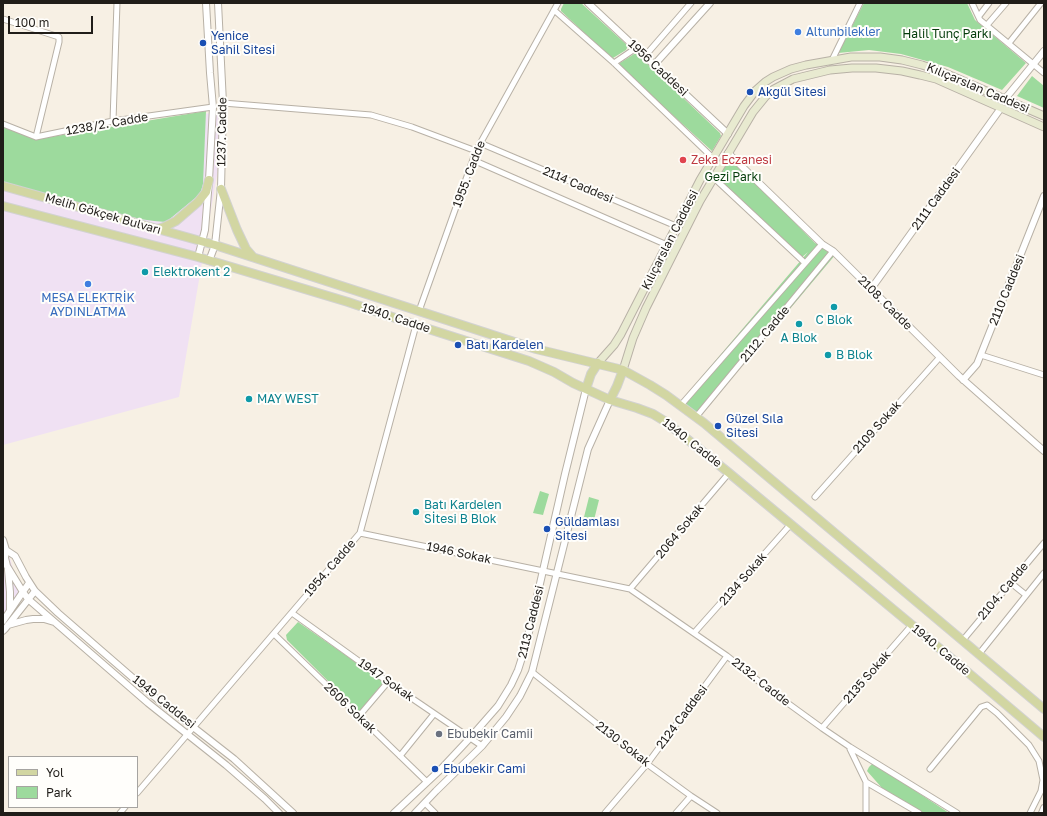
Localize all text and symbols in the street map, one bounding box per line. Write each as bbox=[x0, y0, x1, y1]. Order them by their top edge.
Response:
scale bar bbox=[10, 8, 95, 34]
text: 100 m bbox=[15, 15, 49, 30]
place label: Altunbilekler bbox=[806, 25, 880, 39]
marker: Altunbilekler bbox=[793, 27, 803, 37]
park label: Halil Tunç Parkı bbox=[902, 27, 992, 41]
place label: Yenice Sahil Sitesi bbox=[211, 29, 275, 57]
street label: 1956 Caddesi bbox=[625, 37, 691, 99]
marker: Yenice Sahil Sitesi bbox=[198, 38, 208, 48]
street label: Kılıçarslan Caddesi bbox=[924, 60, 1032, 116]
place label: Akgül Sitesi bbox=[758, 85, 826, 99]
marker: Akgül Sitesi bbox=[745, 87, 755, 97]
street label: 1237. Cadde bbox=[214, 97, 230, 167]
street label: 1238/2. Cadde bbox=[65, 110, 149, 138]
street label: 1955. Cadde bbox=[450, 139, 488, 209]
place label: Zeka Eczanesi bbox=[691, 153, 772, 167]
marker: Zeka Eczanesi bbox=[678, 155, 688, 165]
street label: 2114 Caddesi bbox=[541, 164, 615, 206]
street label: 2111 Caddesi bbox=[909, 165, 963, 233]
park label: Gezi Parkı bbox=[705, 170, 761, 184]
street label: Kılıçarslan Caddesi bbox=[639, 188, 701, 292]
street label: Melih Gökçek Bulvarı bbox=[43, 191, 163, 237]
street label: 2110 Caddesi bbox=[986, 252, 1028, 328]
place label: Elektrokent 2 bbox=[153, 265, 230, 279]
marker: Elektrokent 2 bbox=[140, 267, 150, 277]
street label: 2108. Cadde bbox=[855, 273, 915, 333]
marker: MESA ELEKTRİK AYDINLATMA bbox=[83, 279, 93, 289]
place label: MESA ELEKTRİK AYDINLATMA bbox=[41, 291, 135, 319]
street label: 1940. Cadde bbox=[360, 300, 432, 336]
marker: C Blok bbox=[829, 302, 839, 312]
street label: 2112. Cadde bbox=[737, 303, 793, 365]
place label: C Blok bbox=[816, 313, 852, 327]
marker: A Blok bbox=[794, 319, 804, 329]
place label: A Blok bbox=[781, 331, 817, 345]
place label: Batı Kardelen bbox=[466, 338, 544, 352]
marker: Batı Kardelen bbox=[453, 340, 463, 350]
place label: B Blok bbox=[836, 348, 873, 362]
marker: B Blok bbox=[823, 350, 833, 360]
place label: MAY WEST bbox=[257, 392, 319, 406]
marker: MAY WEST bbox=[244, 394, 254, 404]
street label: 2109 Sokak bbox=[850, 398, 904, 456]
place label: Güzel Sıla Sitesi bbox=[726, 412, 783, 440]
street label: 1940. Cadde bbox=[660, 415, 724, 471]
marker: Güzel Sıla Sitesi bbox=[713, 421, 723, 431]
place label: Batı Kardelen Sİtesi B Blok bbox=[424, 498, 502, 526]
street label: 2064 Sokak bbox=[653, 501, 707, 561]
marker: Batı Kardelen Sİtesi B Blok bbox=[411, 507, 421, 517]
place label: Güldamlası Sitesi bbox=[555, 515, 619, 543]
marker: Güldamlası Sitesi bbox=[542, 524, 552, 534]
street label: 1954. Cadde bbox=[301, 537, 359, 599]
street label: 1946 Sokak bbox=[425, 539, 493, 567]
street label: 2134 Sokak bbox=[716, 550, 770, 608]
street label: 2104. Cadde bbox=[975, 559, 1031, 623]
street label: 2113 Caddesi bbox=[515, 584, 547, 660]
street label: 1940. Cadde bbox=[909, 622, 973, 678]
street label: 2135 Sokak bbox=[840, 648, 894, 706]
street label: 2132. Cadde bbox=[729, 655, 793, 709]
street label: 1947 Sokak bbox=[355, 656, 417, 704]
street label: 1949 Caddesi bbox=[130, 672, 198, 732]
street label: 2606 Sokak bbox=[321, 680, 379, 736]
street label: 2124 Caddesi bbox=[653, 682, 711, 752]
street label: 2130 Sokak bbox=[593, 718, 653, 770]
place label: Ebubekir Camii bbox=[447, 727, 533, 741]
marker: Ebubekir Camii bbox=[434, 729, 444, 739]
legend bbox=[8, 756, 138, 808]
place label: Ebubekir Cami bbox=[443, 762, 526, 776]
marker: Ebubekir Cami bbox=[430, 764, 440, 774]
text: Yol bbox=[46, 765, 64, 780]
text: Park bbox=[46, 785, 72, 800]

